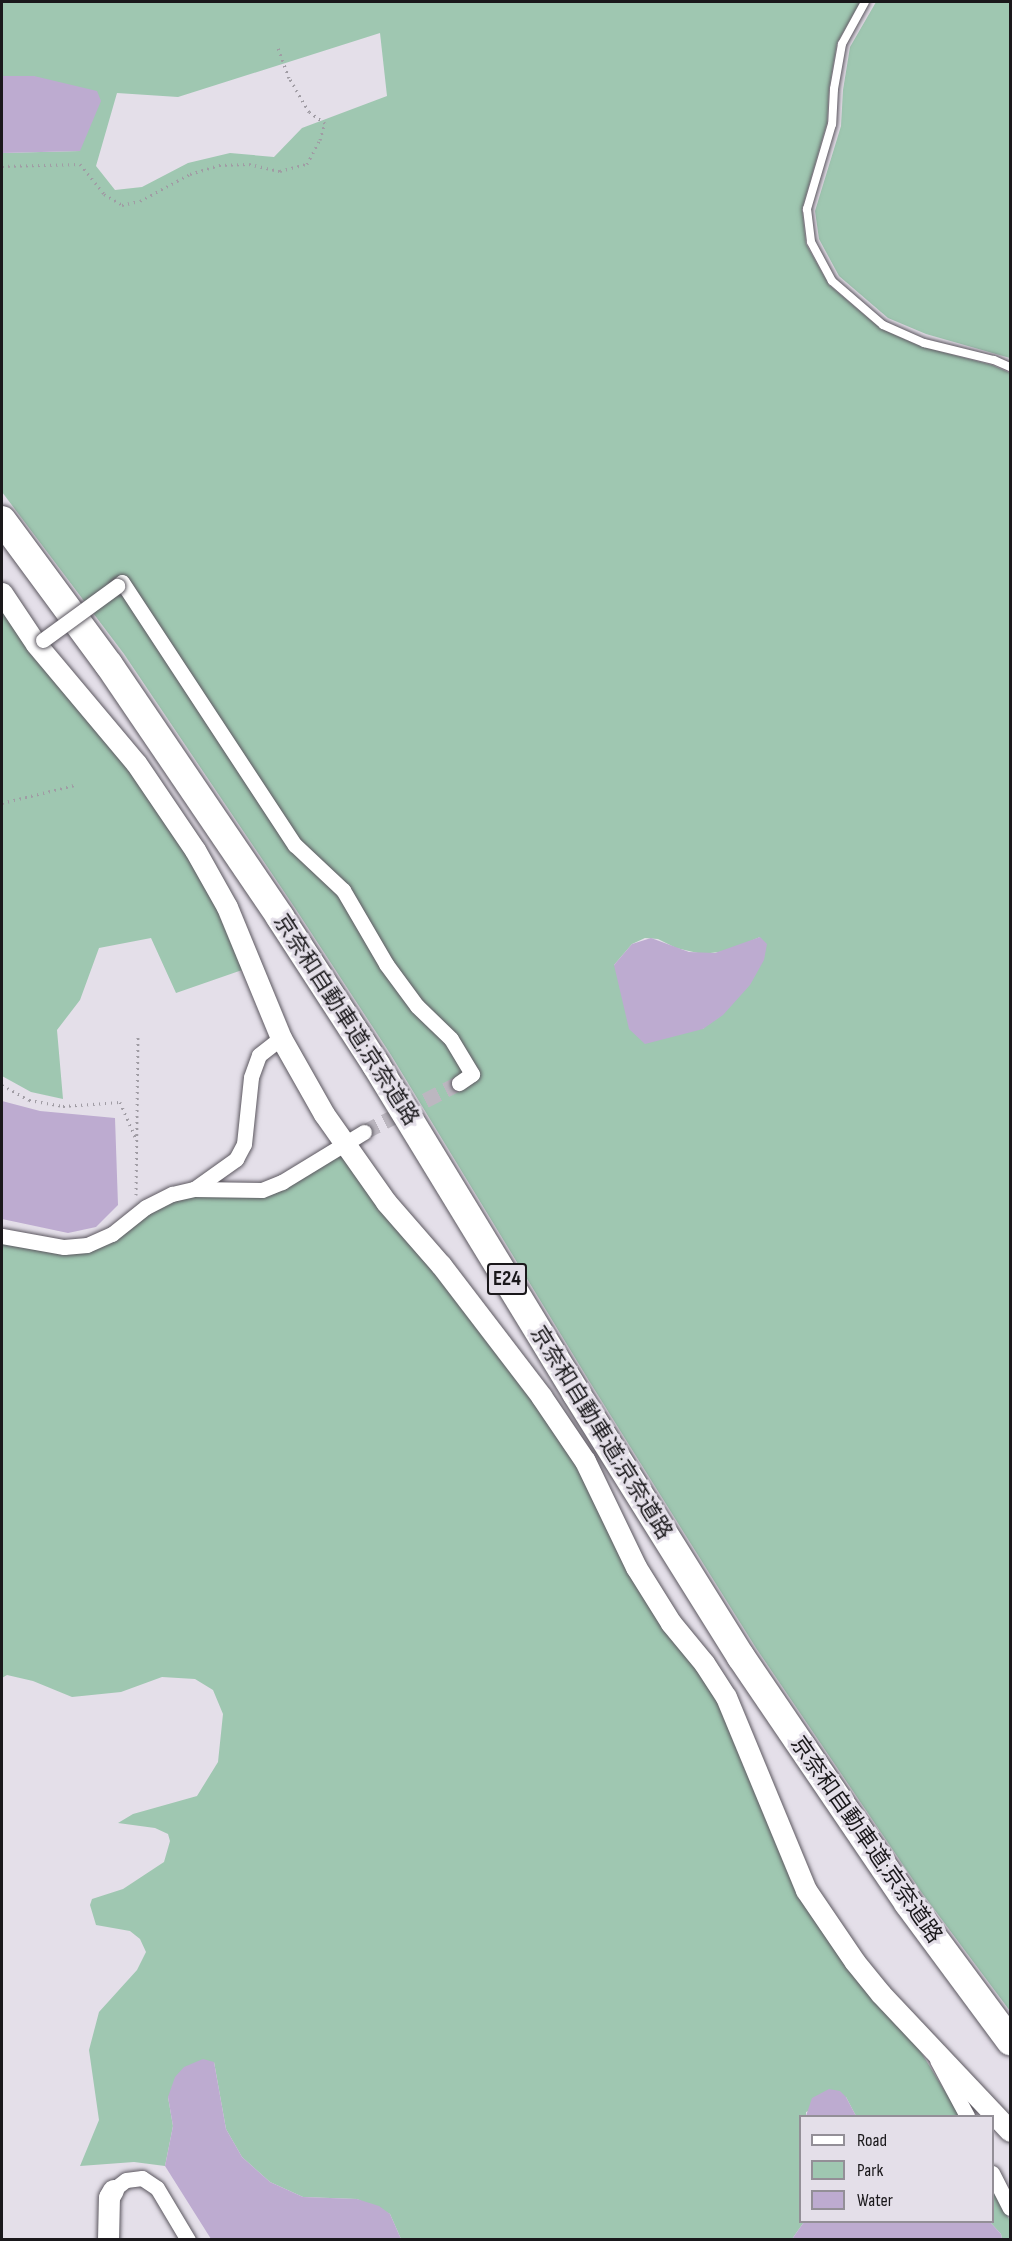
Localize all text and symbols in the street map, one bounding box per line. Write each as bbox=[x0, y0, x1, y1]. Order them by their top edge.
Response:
street label: 京奈和自動車道;京奈道路 bbox=[268, 910, 424, 1130]
road number: E24 bbox=[486, 1261, 528, 1297]
street label: 京奈和自動車道;京奈道路 bbox=[525, 1322, 677, 1544]
street label: 京奈和自動車道;京奈道路 bbox=[785, 1732, 947, 1948]
legend bbox=[799, 2115, 994, 2223]
text: Road bbox=[857, 2130, 887, 2151]
text: Park bbox=[857, 2160, 883, 2181]
text: Water bbox=[857, 2190, 893, 2211]

